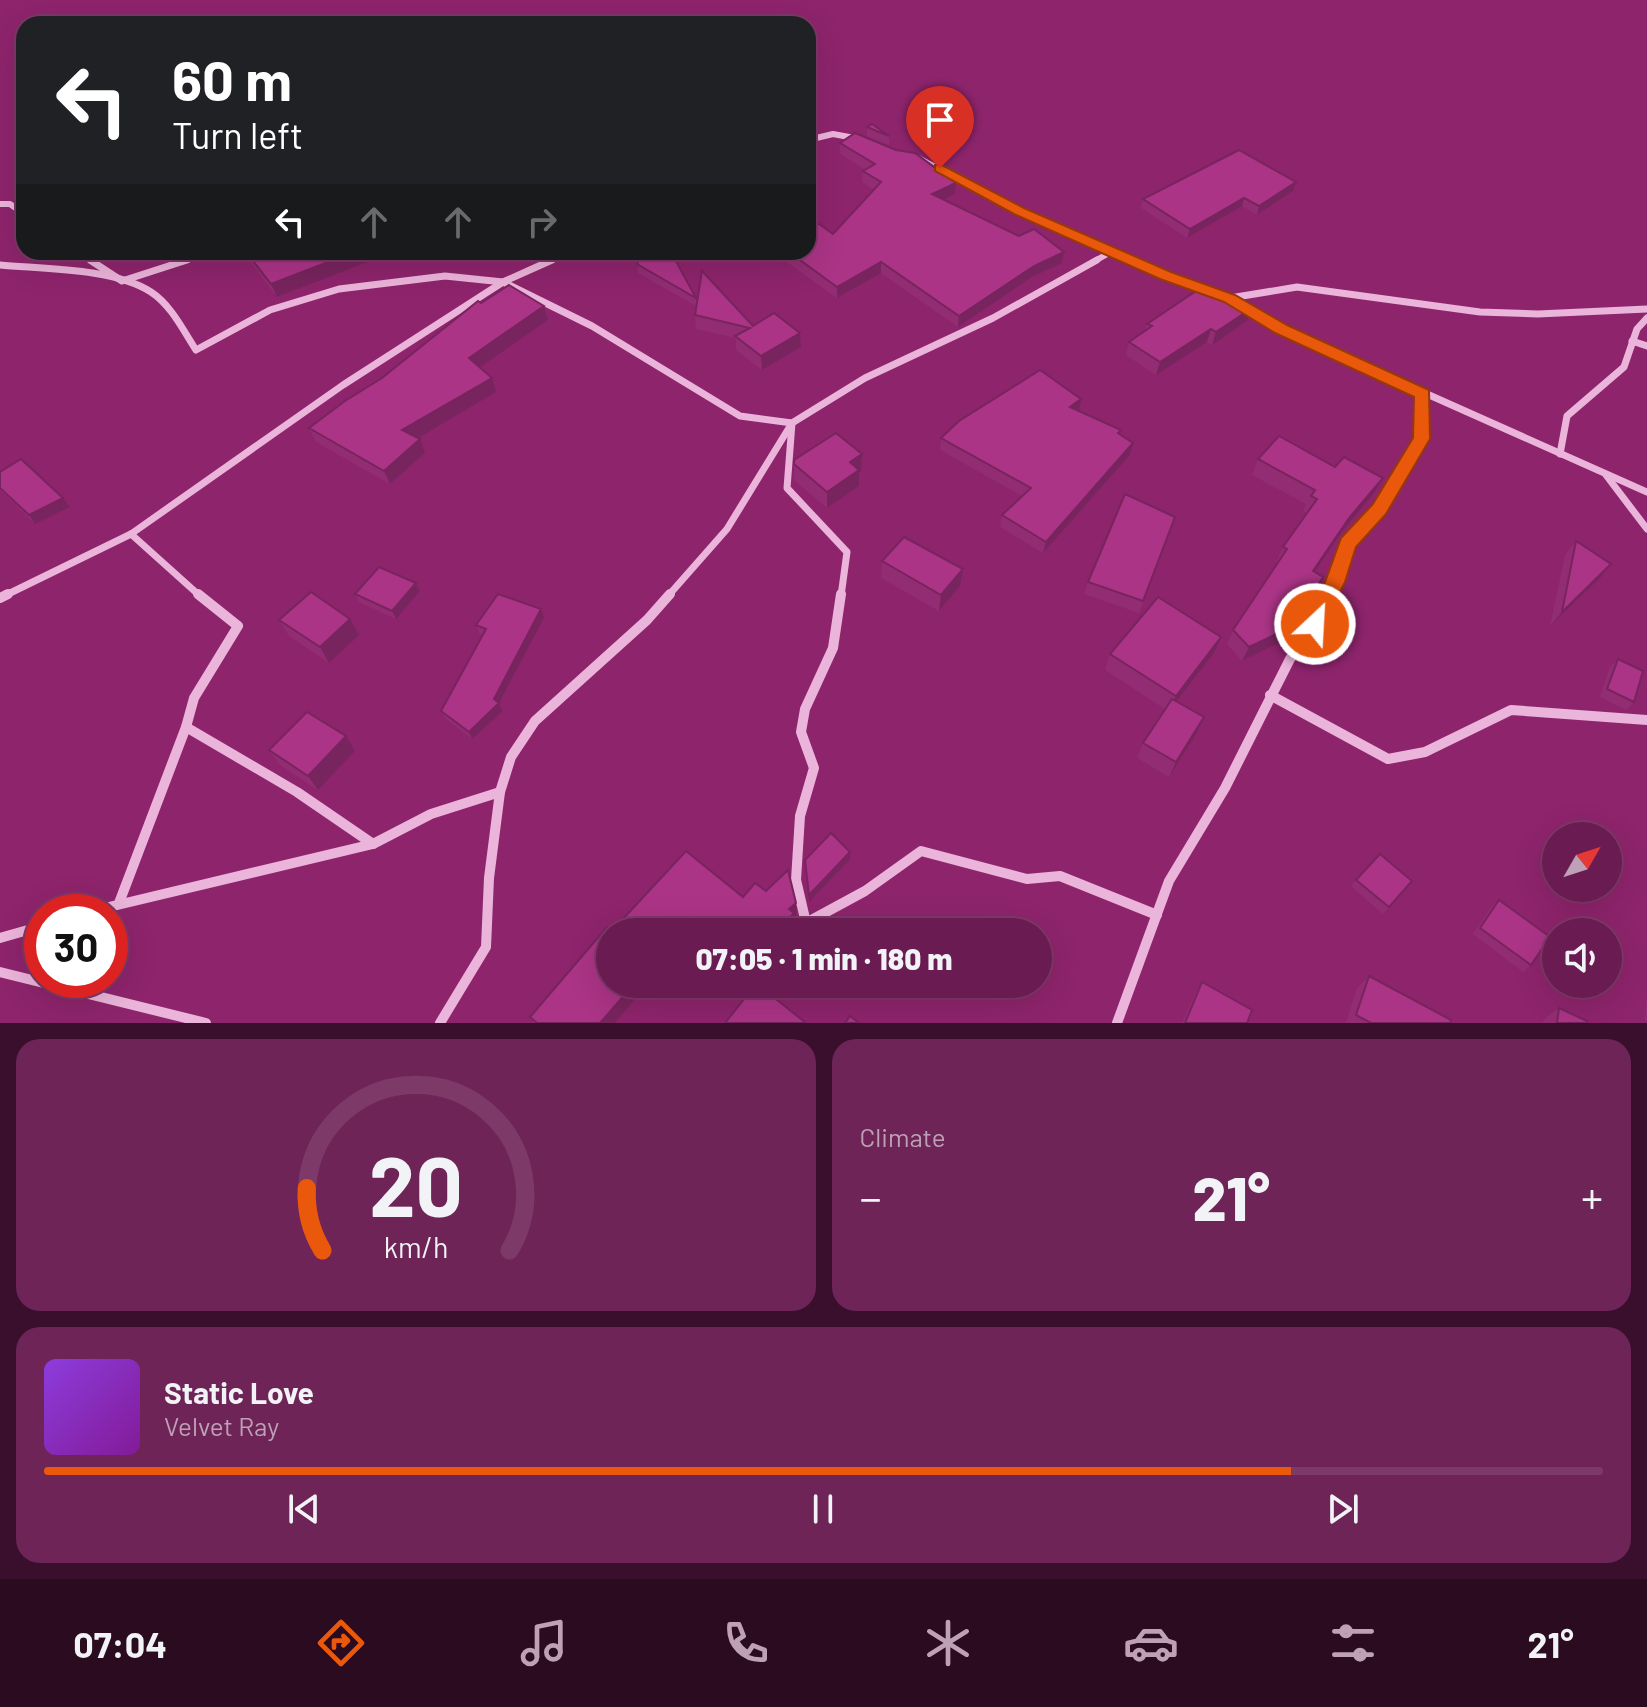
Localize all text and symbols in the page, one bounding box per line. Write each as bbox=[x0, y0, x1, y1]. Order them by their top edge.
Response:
text: 60 m bbox=[172, 45, 292, 112]
icon: left bbox=[40, 48, 144, 152]
pin bbox=[906, 86, 974, 168]
icon: arrive bbox=[918, 98, 962, 142]
text: Turn left bbox=[172, 113, 303, 156]
icon: left bbox=[268, 200, 312, 244]
icon: ahead bbox=[352, 200, 396, 244]
icon: ahead bbox=[436, 200, 480, 244]
icon: right bbox=[520, 200, 564, 244]
position arrow bbox=[1273, 582, 1357, 666]
north arrow bbox=[1542, 822, 1622, 902]
map controls bbox=[1542, 822, 1622, 998]
speed limit sign: 30 bbox=[24, 894, 128, 998]
button: sound bbox=[1542, 918, 1622, 998]
text: 07:05 · 1 min · 180 m bbox=[695, 940, 953, 976]
text: Climate bbox=[860, 1121, 946, 1152]
text: 20 bbox=[369, 1134, 463, 1234]
text: 21° bbox=[1192, 1161, 1270, 1233]
text: − bbox=[860, 1170, 882, 1223]
text: + bbox=[1581, 1170, 1603, 1223]
text: km/h bbox=[383, 1229, 448, 1264]
text: Static Love bbox=[164, 1374, 314, 1410]
text: Velvet Ray bbox=[164, 1410, 279, 1441]
icon: previous bbox=[282, 1487, 326, 1531]
icon: pause bbox=[801, 1487, 845, 1531]
icon: next bbox=[1321, 1487, 1365, 1531]
icon: directions bbox=[313, 1615, 369, 1671]
icon: music bbox=[516, 1615, 572, 1671]
icon: phone bbox=[718, 1615, 774, 1671]
icon: climate bbox=[920, 1615, 976, 1671]
icon: car bbox=[1123, 1615, 1179, 1671]
icon: filters bbox=[1325, 1615, 1381, 1671]
text: 07:04 bbox=[73, 1622, 167, 1665]
text: 21° bbox=[1527, 1622, 1574, 1665]

